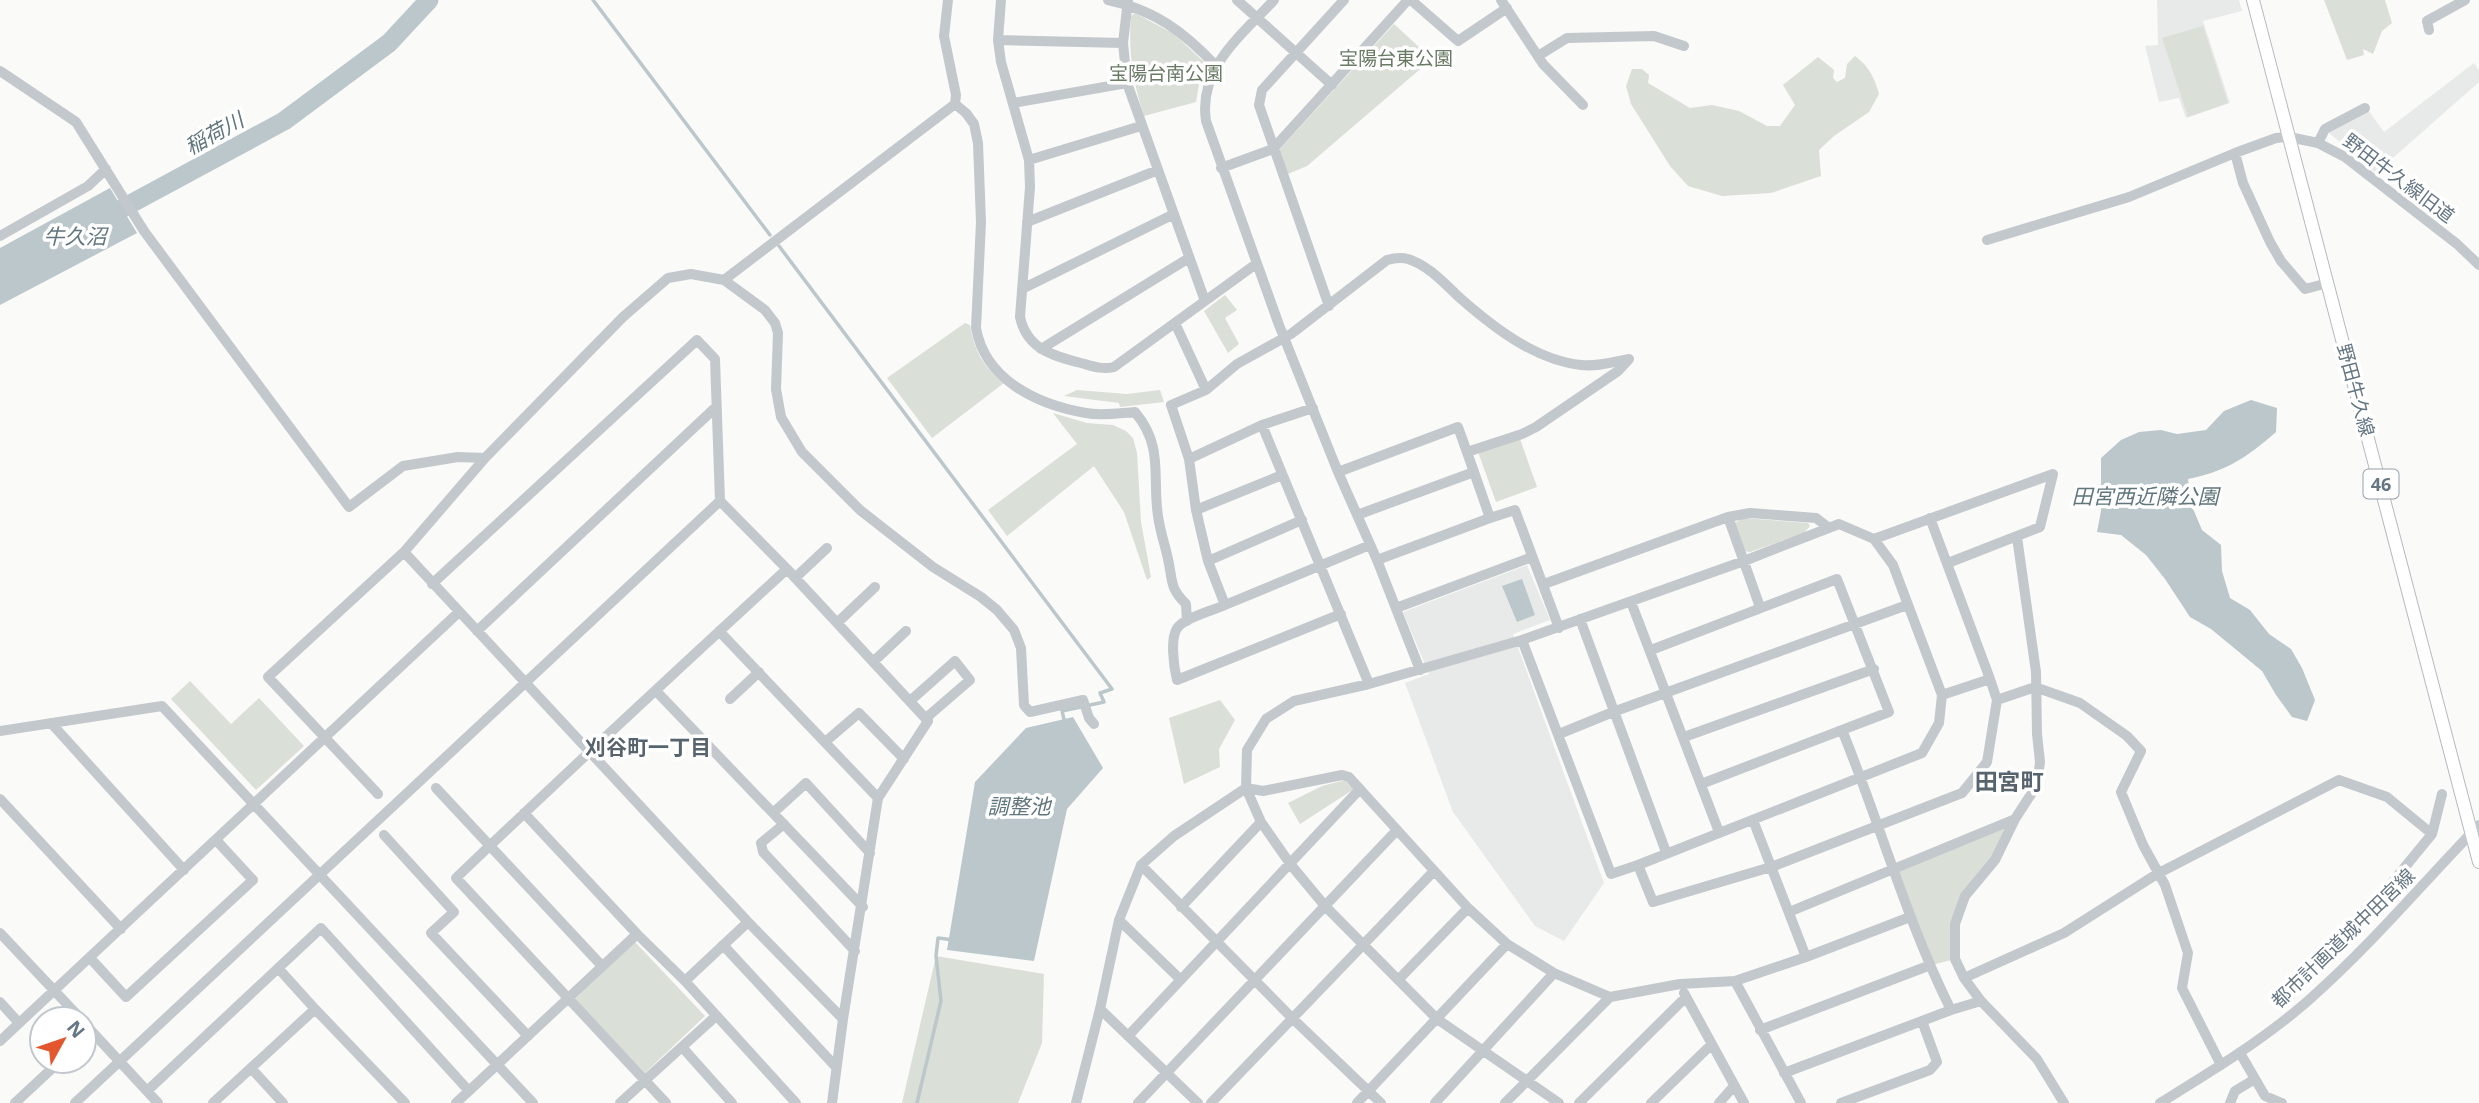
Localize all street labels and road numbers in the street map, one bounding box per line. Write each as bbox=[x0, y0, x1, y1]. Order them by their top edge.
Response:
street label: 野田牛久線旧道 bbox=[2338, 128, 2460, 228]
street label: 野田牛久線 bbox=[2331, 341, 2381, 439]
road number: 46 bbox=[2364, 470, 2398, 498]
street label: 都市計画道城中田宮線 bbox=[2266, 863, 2420, 1013]

